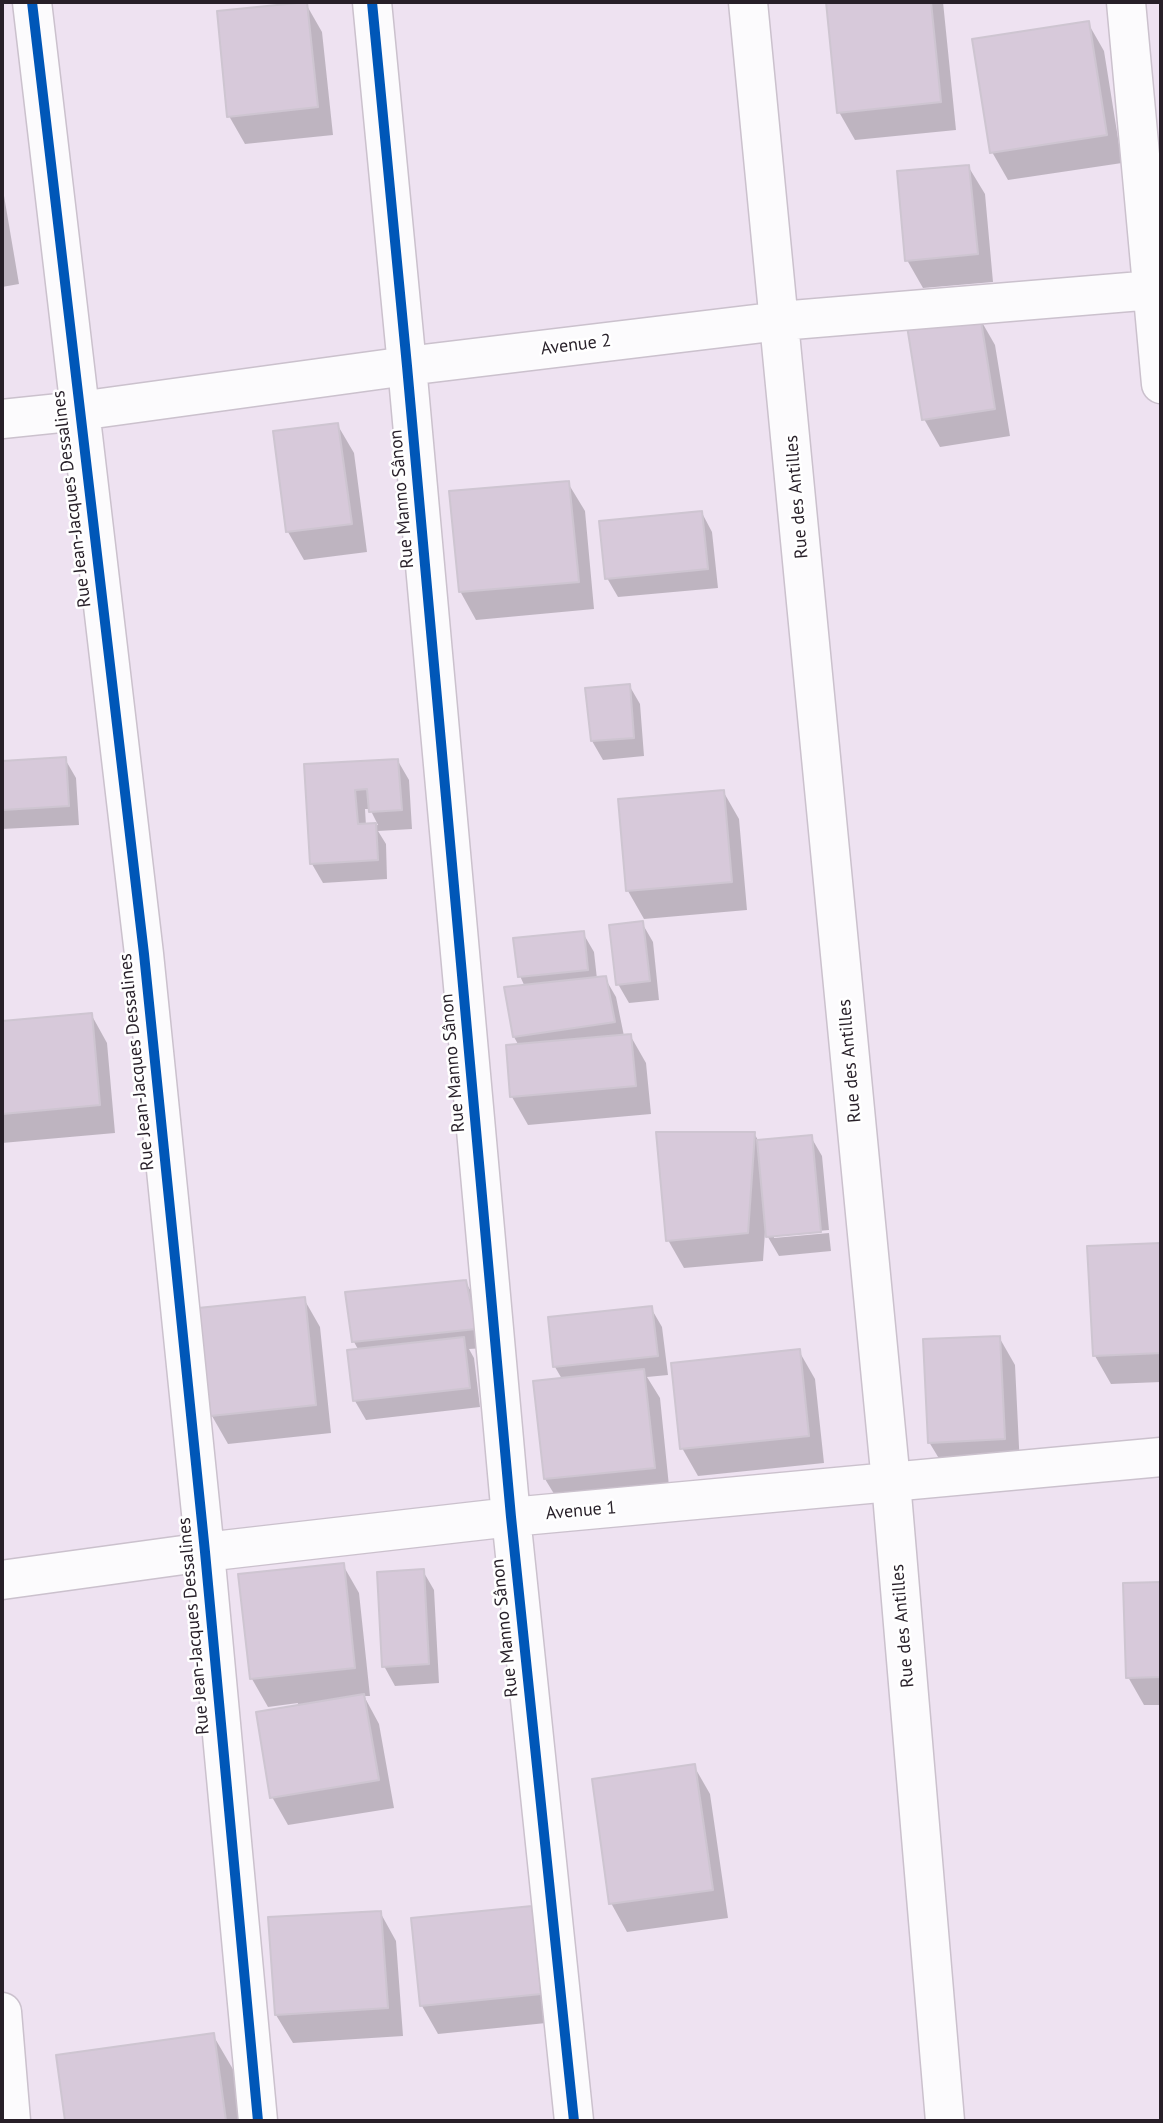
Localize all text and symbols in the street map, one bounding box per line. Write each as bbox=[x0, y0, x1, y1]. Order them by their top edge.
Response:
street label: Avenue 2 bbox=[540, 330, 612, 360]
street label: Rue Jean-Jacques Dessalines bbox=[48, 389, 96, 609]
street label: Rue Manno Sânon bbox=[385, 429, 419, 569]
street label: Rue des Antilles bbox=[781, 434, 813, 560]
street label: Rue Jean-Jacques Dessalines bbox=[115, 952, 159, 1172]
street label: Rue Manno Sânon bbox=[436, 993, 470, 1133]
street label: Rue des Antilles bbox=[834, 998, 866, 1124]
street label: Avenue 1 bbox=[545, 1497, 617, 1525]
street label: Rue Jean-Jacques Dessalines bbox=[174, 1516, 214, 1736]
street label: Rue Manno Sânon bbox=[487, 1558, 523, 1698]
street label: Rue des Antilles bbox=[887, 1563, 919, 1689]

